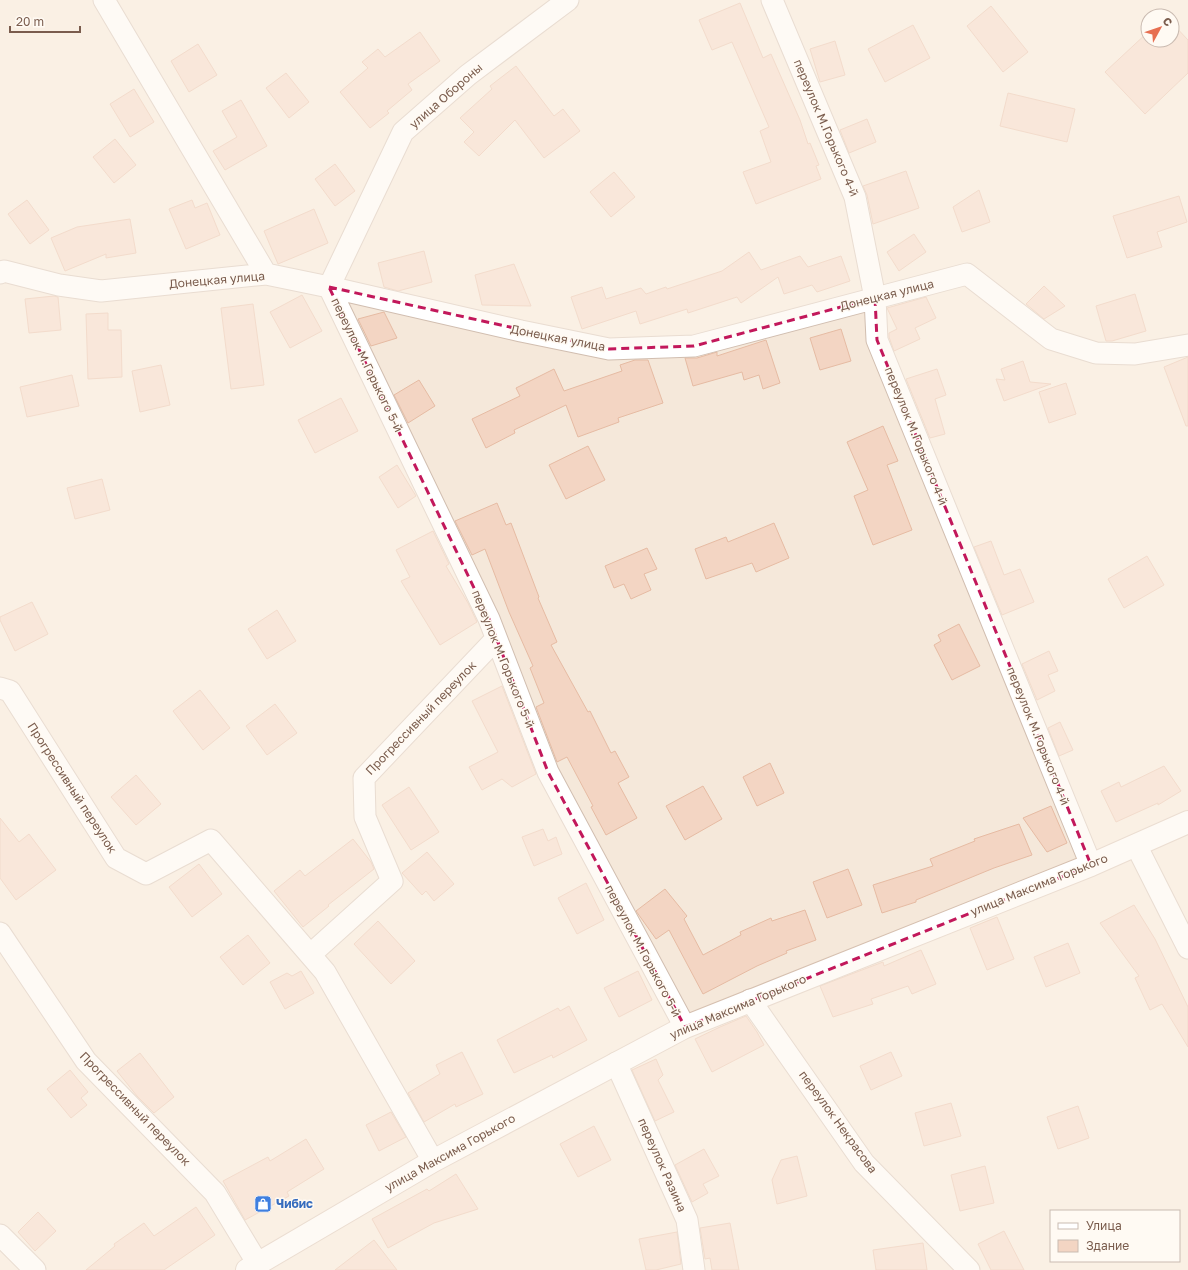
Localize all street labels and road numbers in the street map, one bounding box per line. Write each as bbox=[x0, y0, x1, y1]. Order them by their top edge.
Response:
street label: переулок М.Горького 4-й bbox=[791, 57, 862, 199]
street label: улица Обороны bbox=[406, 60, 485, 131]
street label: Донецкая улица bbox=[168, 268, 265, 291]
street label: Донецкая улица bbox=[838, 276, 935, 313]
street label: переулок М.Горького 5-й bbox=[328, 295, 406, 434]
street label: Донецкая улица bbox=[509, 321, 607, 354]
street label: переулок М.Горького 4-й bbox=[882, 365, 951, 507]
street label: переулок М.Горького 5-й bbox=[469, 588, 538, 730]
street label: Прогрессивный переулок bbox=[362, 657, 479, 778]
street label: переулок М.Горького 4-й bbox=[1004, 665, 1073, 807]
street label: Прогрессивный переулок bbox=[24, 720, 120, 856]
street label: улица Максима Горького bbox=[968, 850, 1110, 919]
street label: переулок М.Горького 5-й bbox=[602, 882, 685, 1019]
street label: улица Максима Горького bbox=[667, 971, 808, 1042]
street label: Прогрессивный переулок bbox=[77, 1048, 194, 1169]
street label: переулок Некрасова bbox=[796, 1067, 881, 1176]
street label: улица Максима Горького bbox=[382, 1110, 518, 1195]
street label: переулок Разина bbox=[635, 1116, 690, 1214]

